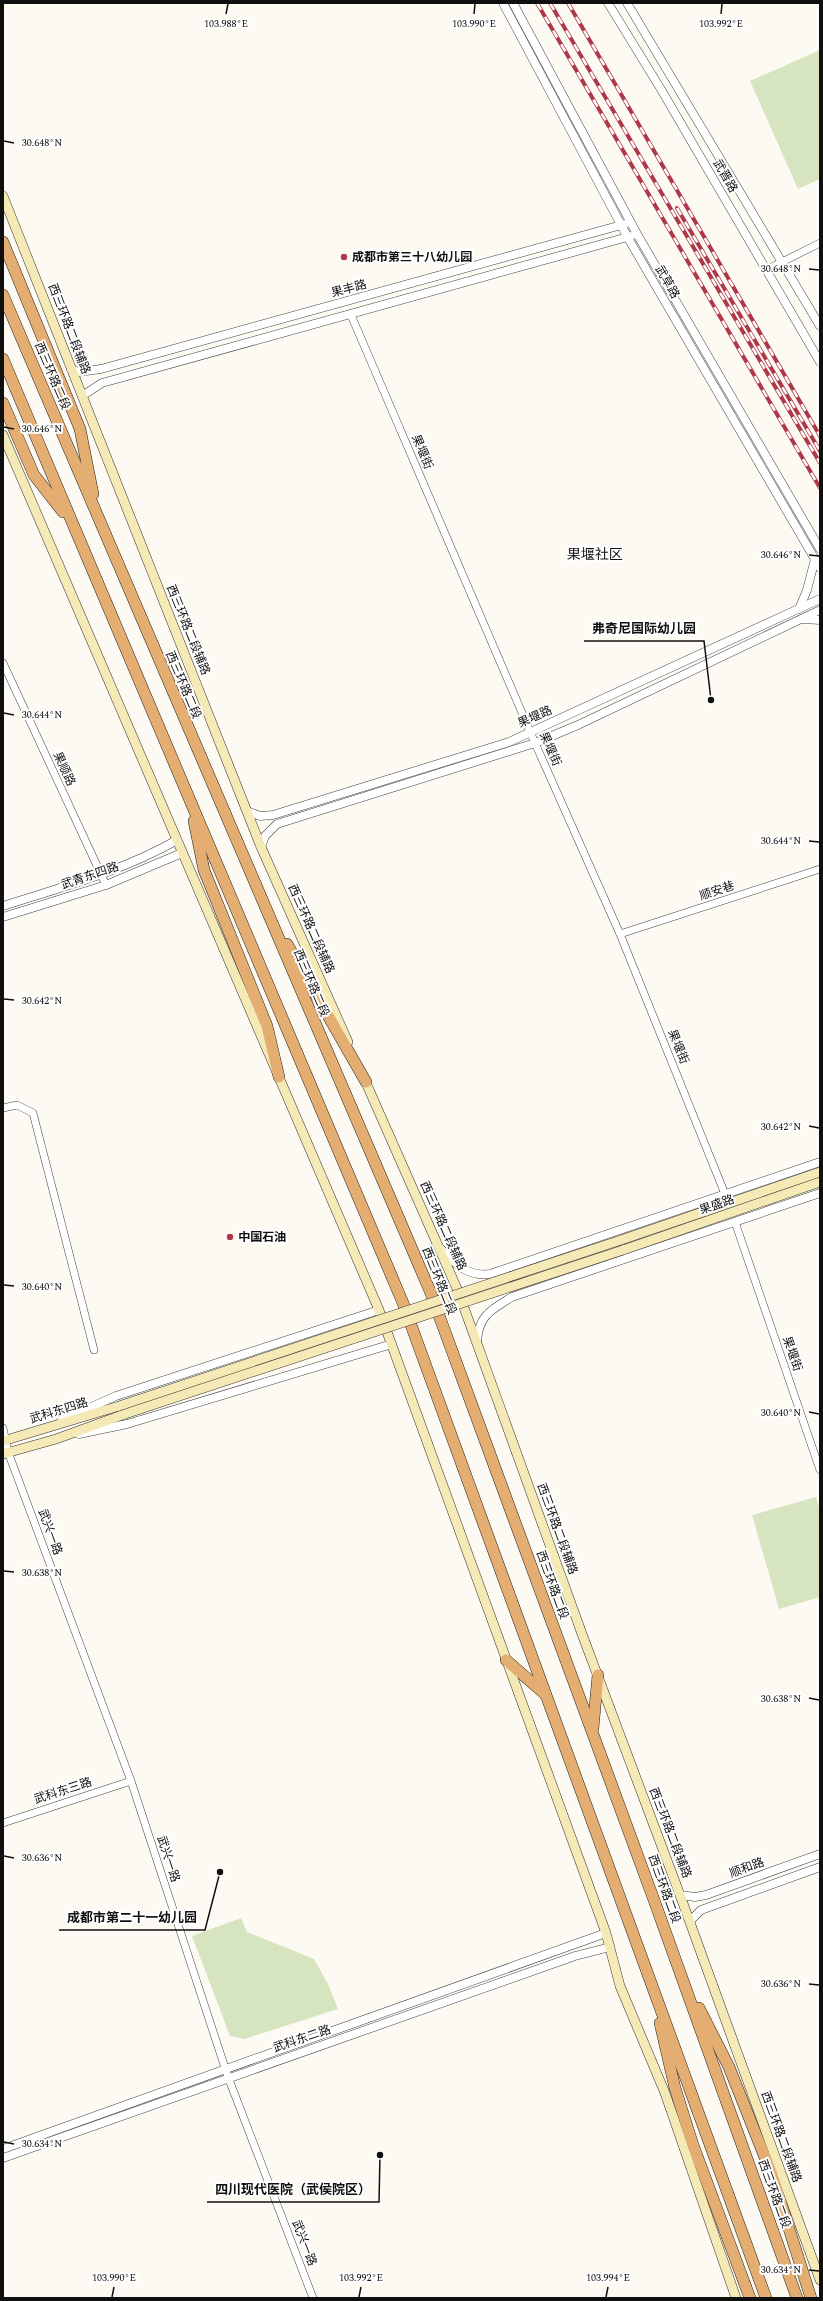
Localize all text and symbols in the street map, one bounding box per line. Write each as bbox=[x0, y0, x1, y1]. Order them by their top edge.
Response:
text: 103.988°E bbox=[204, 16, 248, 32]
text: 103.990°E bbox=[452, 16, 496, 32]
text: 103.992°E bbox=[699, 16, 743, 32]
text: 30.648°N bbox=[22, 135, 62, 151]
street label: 武晋路 bbox=[708, 156, 742, 196]
place label: 成都市第三十八幼儿园 bbox=[352, 248, 472, 267]
marker: 成都市第三十八幼儿园 bbox=[339, 252, 349, 262]
text: 30.648°N bbox=[761, 261, 801, 277]
street label: 武草路 bbox=[650, 262, 684, 302]
street label: 果丰路 bbox=[329, 275, 369, 303]
street label: 西三环路二段辅路 bbox=[45, 282, 93, 376]
street label: 西三环路二段 bbox=[31, 340, 73, 412]
text: 30.646°N bbox=[22, 421, 62, 437]
street label: 果堰街 bbox=[406, 432, 438, 472]
district label: 果堰社区 bbox=[567, 544, 623, 565]
text: 30.646°N bbox=[761, 547, 801, 563]
street label: 西三环路二段辅路 bbox=[161, 582, 215, 678]
callout: 弗奇尼国际幼儿园 bbox=[584, 616, 704, 641]
text: 弗奇尼国际幼儿园 bbox=[592, 619, 696, 639]
street label: 西三环路二段 bbox=[160, 648, 206, 722]
street label: 果堰路 bbox=[515, 701, 555, 733]
text: 30.644°N bbox=[22, 707, 62, 723]
street label: 果堰街 bbox=[534, 729, 566, 769]
street label: 果顺路 bbox=[48, 749, 80, 789]
text: 30.644°N bbox=[761, 833, 801, 849]
street label: 武青东四路 bbox=[59, 857, 121, 895]
street label: 顺安巷 bbox=[697, 876, 737, 906]
street label: 西三环路二段辅路 bbox=[283, 881, 339, 977]
street label: 西三环路二段 bbox=[288, 946, 334, 1020]
text: 30.642°N bbox=[22, 993, 62, 1009]
street label: 果堰街 bbox=[662, 1027, 694, 1067]
text: 30.642°N bbox=[761, 1119, 801, 1135]
street label: 西三环路二段辅路 bbox=[415, 1178, 471, 1274]
street label: 果盛路 bbox=[697, 1190, 737, 1220]
place label: 中国石油 bbox=[238, 1228, 286, 1247]
marker: 中国石油 bbox=[225, 1232, 235, 1242]
street label: 西三环路二段 bbox=[417, 1244, 461, 1318]
text: 30.640°N bbox=[22, 1279, 62, 1295]
street label: 果堰街 bbox=[777, 1334, 807, 1374]
street label: 武科东四路 bbox=[28, 1393, 90, 1429]
text: 30.640°N bbox=[761, 1405, 801, 1421]
street label: 西三环路二段辅路 bbox=[532, 1481, 582, 1577]
street label: 武兴一路 bbox=[33, 1506, 67, 1558]
street label: 西三环路二段 bbox=[531, 1548, 573, 1622]
text: 30.638°N bbox=[22, 1565, 62, 1581]
text: 30.638°N bbox=[761, 1691, 801, 1707]
street label: 武科东三路 bbox=[32, 1773, 94, 1809]
street label: 西三环路二段辅路 bbox=[644, 1785, 696, 1881]
street label: 武兴一路 bbox=[152, 1833, 184, 1885]
text: 30.636°N bbox=[22, 1850, 62, 1866]
street label: 西三环路二段 bbox=[643, 1852, 685, 1926]
street label: 顺和路 bbox=[727, 1853, 767, 1883]
callout: 成都市第二十一幼儿园 bbox=[59, 1905, 205, 1930]
text: 成都市第二十一幼儿园 bbox=[67, 1908, 197, 1928]
text: 30.636°N bbox=[761, 1976, 801, 1992]
street label: 武科东二路 bbox=[271, 2020, 333, 2058]
street label: 西三环路二段辅路 bbox=[756, 2089, 806, 2185]
text: 30.634°N bbox=[22, 2136, 62, 2152]
street label: 西三环路二段 bbox=[753, 2157, 795, 2231]
callout: 四川现代医院（武侯院区） bbox=[207, 2177, 379, 2202]
text: 四川现代医院（武侯院区） bbox=[215, 2180, 371, 2200]
street label: 武兴一路 bbox=[287, 2217, 321, 2269]
text: 30.634°N bbox=[761, 2262, 801, 2278]
text: 103.990°E bbox=[92, 2270, 136, 2286]
text: 103.992°E bbox=[339, 2270, 383, 2286]
text: 103.994°E bbox=[586, 2270, 630, 2286]

